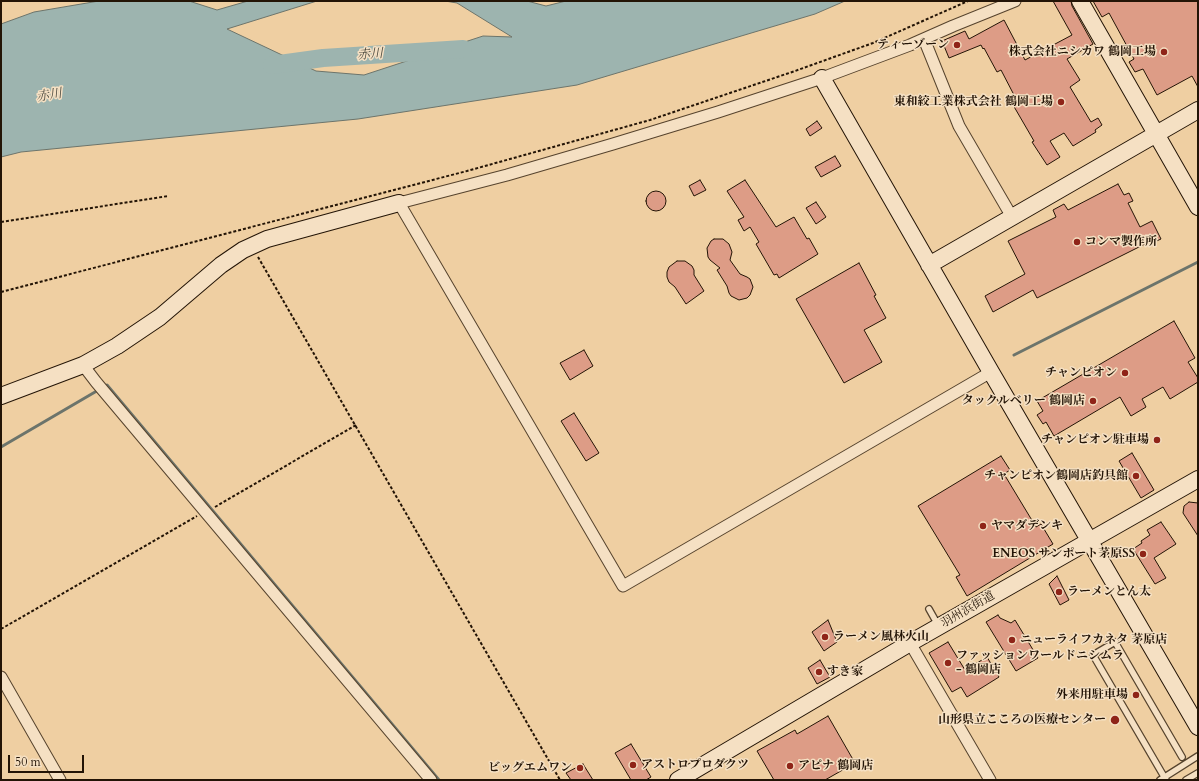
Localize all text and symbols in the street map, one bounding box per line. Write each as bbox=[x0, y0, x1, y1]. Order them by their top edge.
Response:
place label: ティーゾーン bbox=[877, 38, 949, 52]
marker: ティーゾーン bbox=[952, 40, 962, 50]
place label: 株式会社ニシカワ 鶴岡工場 bbox=[1009, 45, 1156, 59]
water label: 赤川 bbox=[356, 46, 384, 64]
marker: 株式会社ニシカワ 鶴岡工場 bbox=[1159, 47, 1169, 57]
water label: 赤川 bbox=[35, 86, 63, 106]
place label: 東和絞工業株式会社 鶴岡工場 bbox=[894, 95, 1053, 109]
marker: 東和絞工業株式会社 鶴岡工場 bbox=[1056, 97, 1066, 107]
place label: コンマ製作所 bbox=[1085, 235, 1157, 249]
marker: コンマ製作所 bbox=[1072, 237, 1082, 247]
place label: チャンピオン bbox=[1045, 366, 1117, 380]
marker: チャンピオン bbox=[1120, 368, 1130, 378]
place label: タックルベリー 鶴岡店 bbox=[962, 394, 1085, 408]
marker: タックルベリー 鶴岡店 bbox=[1088, 396, 1098, 406]
place label: チャンピオン駐車場 bbox=[1041, 433, 1149, 447]
marker: チャンピオン駐車場 bbox=[1152, 435, 1162, 445]
place label: チャンピオン鶴岡店釣具館 bbox=[984, 469, 1128, 483]
marker: チャンピオン鶴岡店釣具館 bbox=[1131, 471, 1141, 481]
place label: ヤマダデンキ bbox=[991, 519, 1063, 533]
marker: ヤマダデンキ bbox=[978, 521, 988, 531]
place label: ENEOS サンポート茅原SS bbox=[992, 547, 1135, 561]
marker: ENEOS サンポート茅原SS bbox=[1138, 549, 1148, 559]
place label: ラーメンとん太 bbox=[1067, 585, 1151, 599]
marker: ラーメンとん太 bbox=[1054, 587, 1064, 597]
street label: 羽州浜街道 bbox=[938, 589, 998, 631]
place label: ラーメン風林火山 bbox=[833, 630, 929, 644]
marker: ラーメン風林火山 bbox=[820, 632, 830, 642]
place label: ニューライフカネタ 茅原店 bbox=[1020, 633, 1167, 647]
marker: ニューライフカネタ 茅原店 bbox=[1007, 635, 1017, 645]
place label: ファッションワールドニシムラ - 鶴岡店 bbox=[956, 649, 1124, 677]
marker: ファッションワールドニシムラ - 鶴岡店 bbox=[943, 658, 953, 668]
place label: すき家 bbox=[827, 665, 863, 679]
marker: すき家 bbox=[814, 667, 824, 677]
place label: 外来用駐車場 bbox=[1056, 688, 1128, 702]
marker: 外来用駐車場 bbox=[1131, 690, 1141, 700]
place label: 山形県立こころの医療センター bbox=[938, 713, 1106, 727]
marker: 山形県立こころの医療センター bbox=[1109, 714, 1121, 726]
scale bar bbox=[10, 747, 86, 773]
text: 50 m bbox=[15, 754, 41, 770]
place label: アストロプロダクツ bbox=[641, 758, 749, 772]
place label: アピナ 鶴岡店 bbox=[798, 759, 873, 773]
marker: アストロプロダクツ bbox=[628, 760, 638, 770]
place label: ビッグエムワン bbox=[488, 761, 572, 775]
marker: アピナ 鶴岡店 bbox=[785, 761, 795, 771]
marker: ビッグエムワン bbox=[575, 763, 585, 773]

